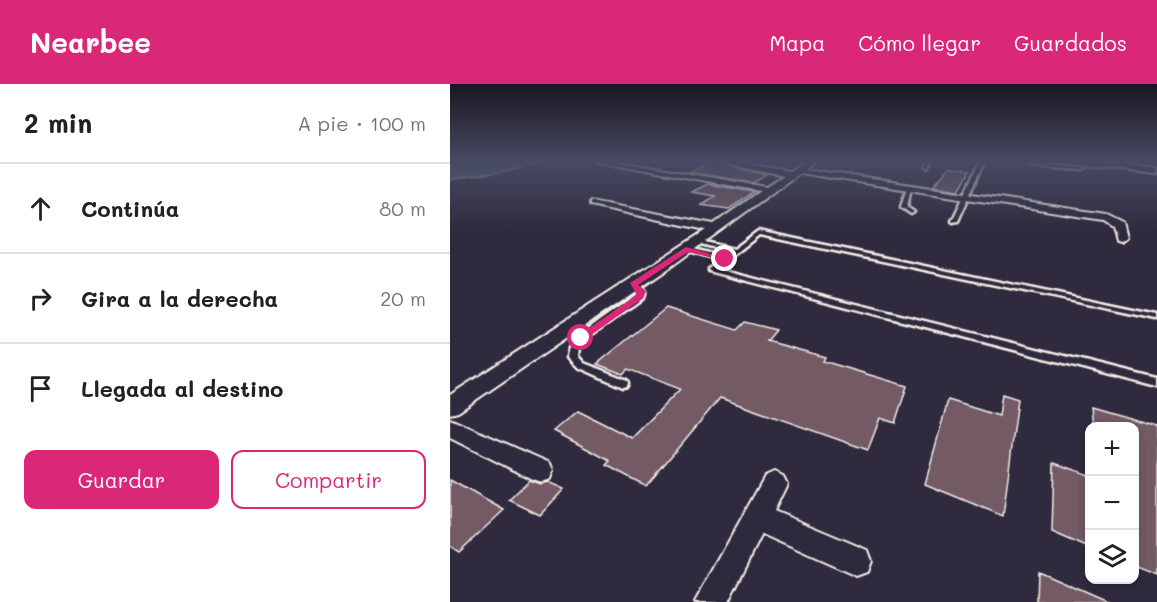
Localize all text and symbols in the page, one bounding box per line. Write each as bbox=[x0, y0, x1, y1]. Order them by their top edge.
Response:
text: Nearbee bbox=[30, 24, 151, 60]
text: Mapa bbox=[769, 29, 825, 56]
text: Cómo llegar bbox=[858, 29, 981, 56]
text: Guardados bbox=[1014, 29, 1127, 56]
text: 2 min bbox=[24, 106, 92, 140]
text: A pie · 100 m bbox=[297, 110, 426, 136]
icon: ahead bbox=[24, 192, 57, 225]
text: Continúa bbox=[81, 194, 179, 223]
text: 80 m bbox=[379, 195, 426, 221]
route end bbox=[711, 245, 737, 271]
icon: right bbox=[24, 282, 57, 315]
text: Gira a la derecha bbox=[81, 284, 278, 313]
text: 20 m bbox=[380, 285, 426, 311]
route start bbox=[567, 324, 593, 350]
icon: arrive bbox=[24, 372, 57, 405]
text: Llegada al destino bbox=[81, 374, 283, 403]
map controls bbox=[1085, 422, 1139, 584]
button: + bbox=[1085, 422, 1139, 476]
button: Guardar bbox=[24, 450, 219, 509]
button: Compartir bbox=[231, 450, 426, 509]
button: − bbox=[1085, 476, 1139, 530]
button: layers bbox=[1085, 530, 1139, 584]

